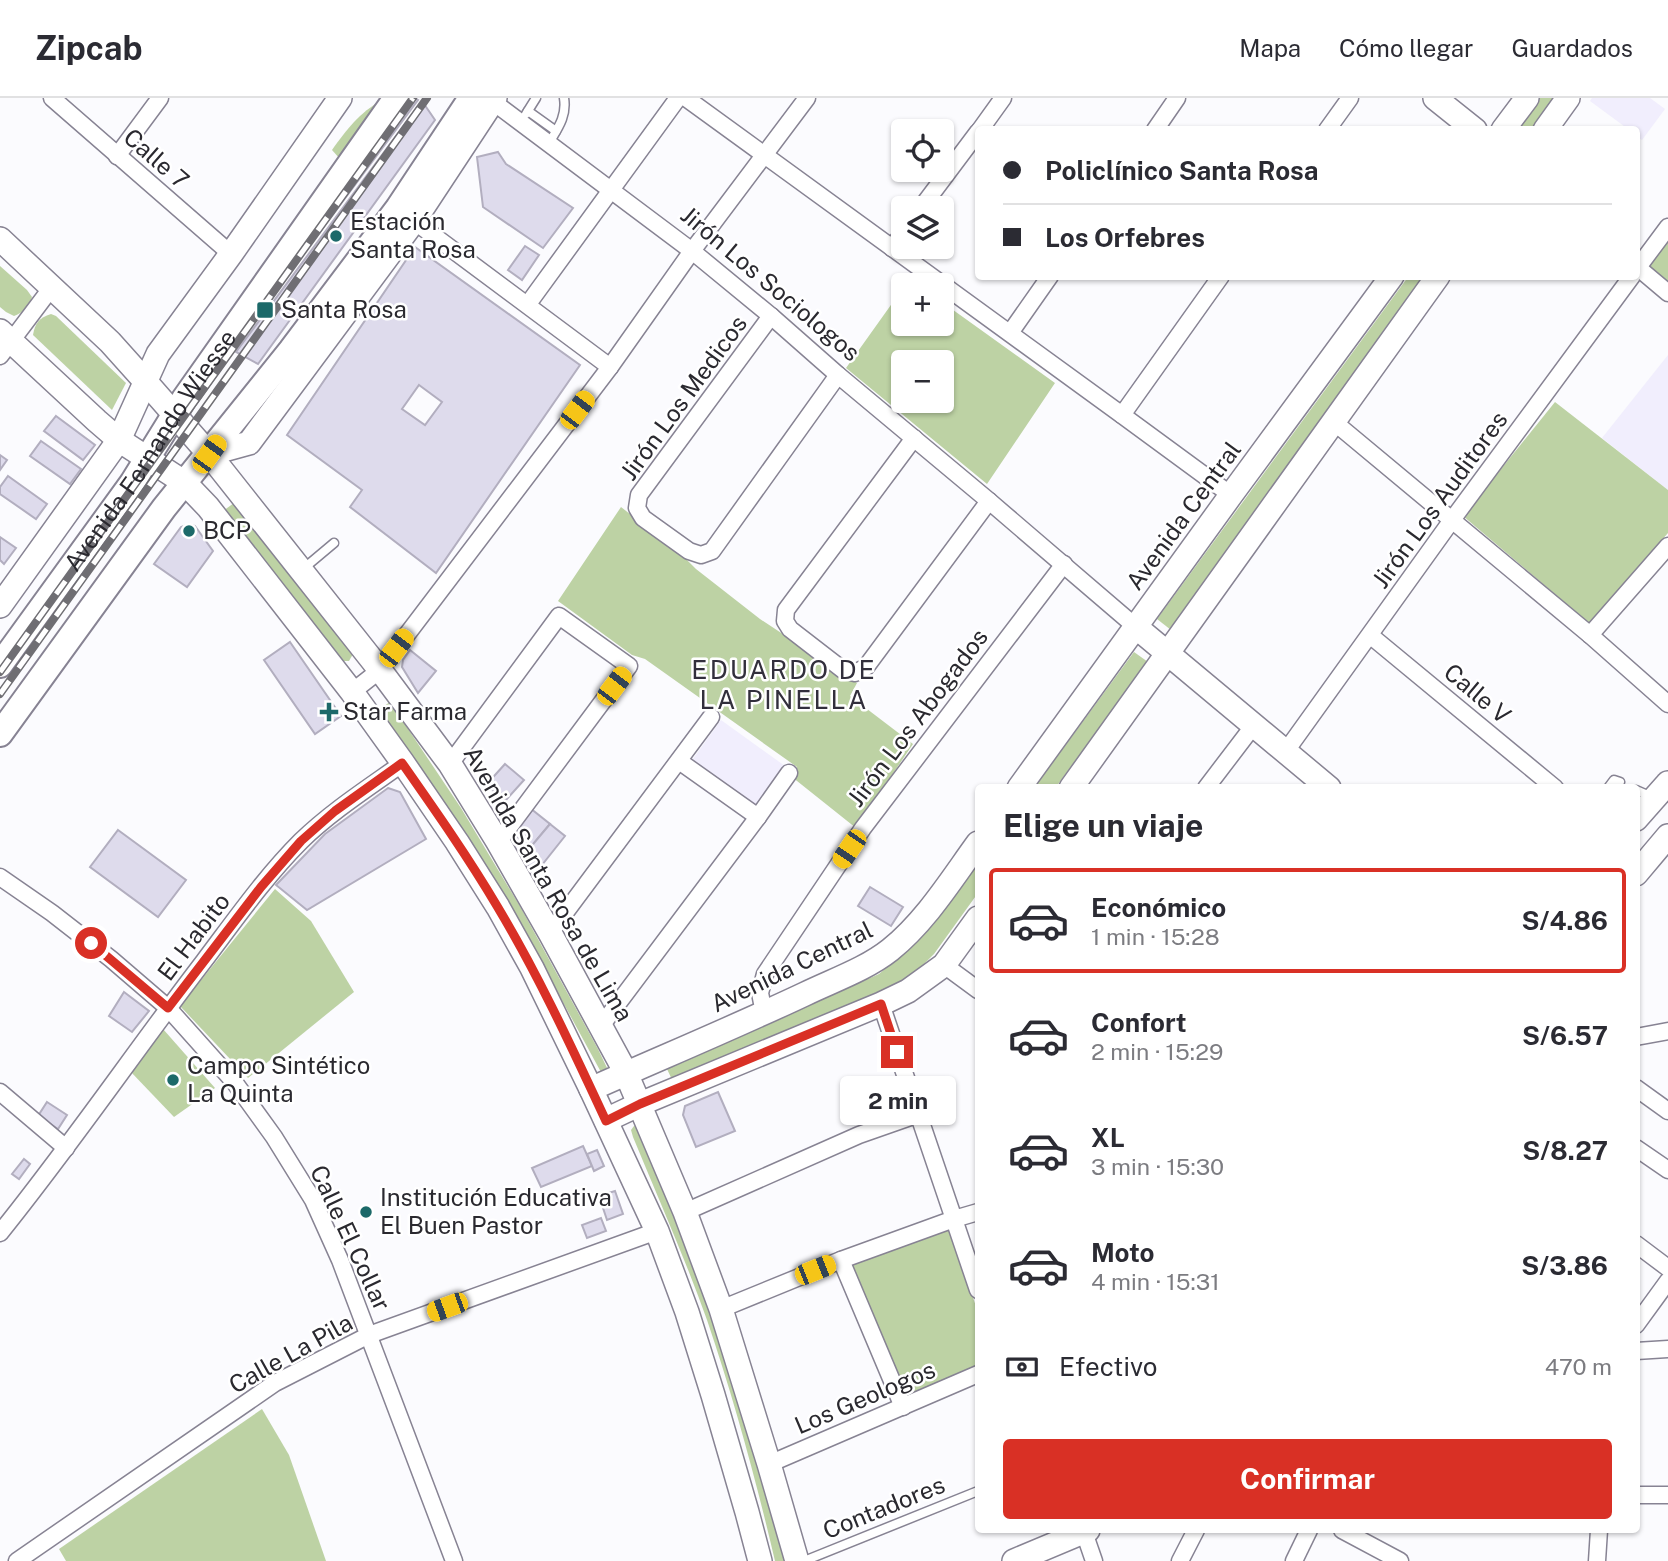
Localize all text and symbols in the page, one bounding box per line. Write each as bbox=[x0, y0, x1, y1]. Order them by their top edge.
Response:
text: Zipcab bbox=[35, 29, 143, 67]
text: Mapa bbox=[1239, 34, 1301, 62]
text: Cómo llegar bbox=[1339, 34, 1473, 62]
text: Guardados bbox=[1511, 34, 1633, 62]
map controls bbox=[891, 119, 954, 413]
button: locate bbox=[891, 119, 954, 182]
street label: Calle 7 bbox=[118, 122, 195, 194]
text: Policlínico Santa Rosa bbox=[1045, 155, 1319, 186]
button: layers bbox=[891, 196, 954, 259]
street label: Jirón Los Sociologos bbox=[675, 200, 866, 366]
place label: Estación Santa Rosa bbox=[350, 207, 476, 263]
text: Los Orfebres bbox=[1045, 222, 1205, 253]
marker: Estación Santa Rosa bbox=[328, 228, 344, 244]
button: + bbox=[891, 273, 954, 336]
place label: Santa Rosa bbox=[281, 295, 407, 323]
marker: Santa Rosa bbox=[255, 300, 275, 320]
street label: Jirón Los Medicos bbox=[614, 310, 752, 485]
street label: Avenida Fernando Wiesse bbox=[58, 324, 241, 576]
button: − bbox=[891, 350, 954, 413]
car bbox=[556, 387, 599, 433]
street label: Jirón Los Auditores bbox=[1366, 406, 1513, 593]
car bbox=[189, 431, 230, 477]
street label: Avenida Central bbox=[1120, 436, 1246, 595]
place label: BCP bbox=[203, 516, 251, 544]
marker: BCP bbox=[181, 523, 197, 539]
street label: Jirón Los Abogados bbox=[841, 623, 993, 812]
car bbox=[375, 625, 418, 671]
district label: EDUARDO DE LA PINELLA bbox=[691, 654, 877, 715]
street label: Calle V bbox=[1439, 657, 1517, 729]
car bbox=[593, 663, 636, 709]
place label: Star Farma bbox=[343, 697, 467, 725]
marker: Star Farma bbox=[321, 704, 337, 720]
street label: Avenida Santa Rosa de Lima bbox=[458, 741, 639, 1026]
text: Elige un viaje bbox=[1003, 807, 1203, 844]
car bbox=[829, 826, 870, 872]
street label: El Habito bbox=[151, 887, 235, 986]
icon: car bbox=[1007, 889, 1070, 952]
text: Económico bbox=[1091, 892, 1226, 923]
text: S/4.86 bbox=[1522, 905, 1608, 936]
street label: Avenida Central bbox=[706, 915, 877, 1017]
text: 1 min · 15:28 bbox=[1091, 923, 1220, 950]
route start bbox=[75, 927, 107, 959]
icon: car bbox=[1007, 1004, 1070, 1067]
text: Confort bbox=[1091, 1007, 1187, 1038]
text: S/6.57 bbox=[1522, 1020, 1608, 1051]
route end bbox=[881, 1036, 913, 1068]
text: 2 min · 15:29 bbox=[1091, 1038, 1223, 1065]
place label: Campo Sintético La Quinta bbox=[187, 1051, 370, 1107]
marker: Campo Sintético La Quinta bbox=[165, 1072, 181, 1088]
callout: 2 min bbox=[839, 1076, 955, 1126]
text: 2 min bbox=[868, 1087, 928, 1114]
icon: car bbox=[1007, 1119, 1070, 1182]
text: XL bbox=[1091, 1122, 1125, 1153]
text: S/8.27 bbox=[1522, 1135, 1608, 1166]
text: 3 min · 15:30 bbox=[1091, 1153, 1224, 1180]
street label: Calle El Collar bbox=[305, 1161, 397, 1315]
place label: Institución Educativa El Buen Pastor bbox=[380, 1183, 612, 1239]
marker: Institución Educativa El Buen Pastor bbox=[358, 1204, 374, 1220]
icon: car bbox=[1007, 1234, 1070, 1297]
text: Moto bbox=[1091, 1237, 1154, 1268]
text: S/3.86 bbox=[1521, 1250, 1608, 1281]
car bbox=[792, 1252, 839, 1288]
text: 4 min · 15:31 bbox=[1091, 1268, 1220, 1295]
car bbox=[424, 1290, 471, 1324]
street label: Calle La Pila bbox=[224, 1308, 357, 1399]
icon: cash bbox=[1003, 1348, 1041, 1386]
text: Efectivo bbox=[1059, 1351, 1157, 1382]
text: 470 m bbox=[1545, 1353, 1612, 1380]
street label: Los Geologos bbox=[790, 1355, 939, 1439]
button: Confirmar bbox=[1003, 1439, 1612, 1519]
street label: Contadores bbox=[819, 1470, 949, 1544]

